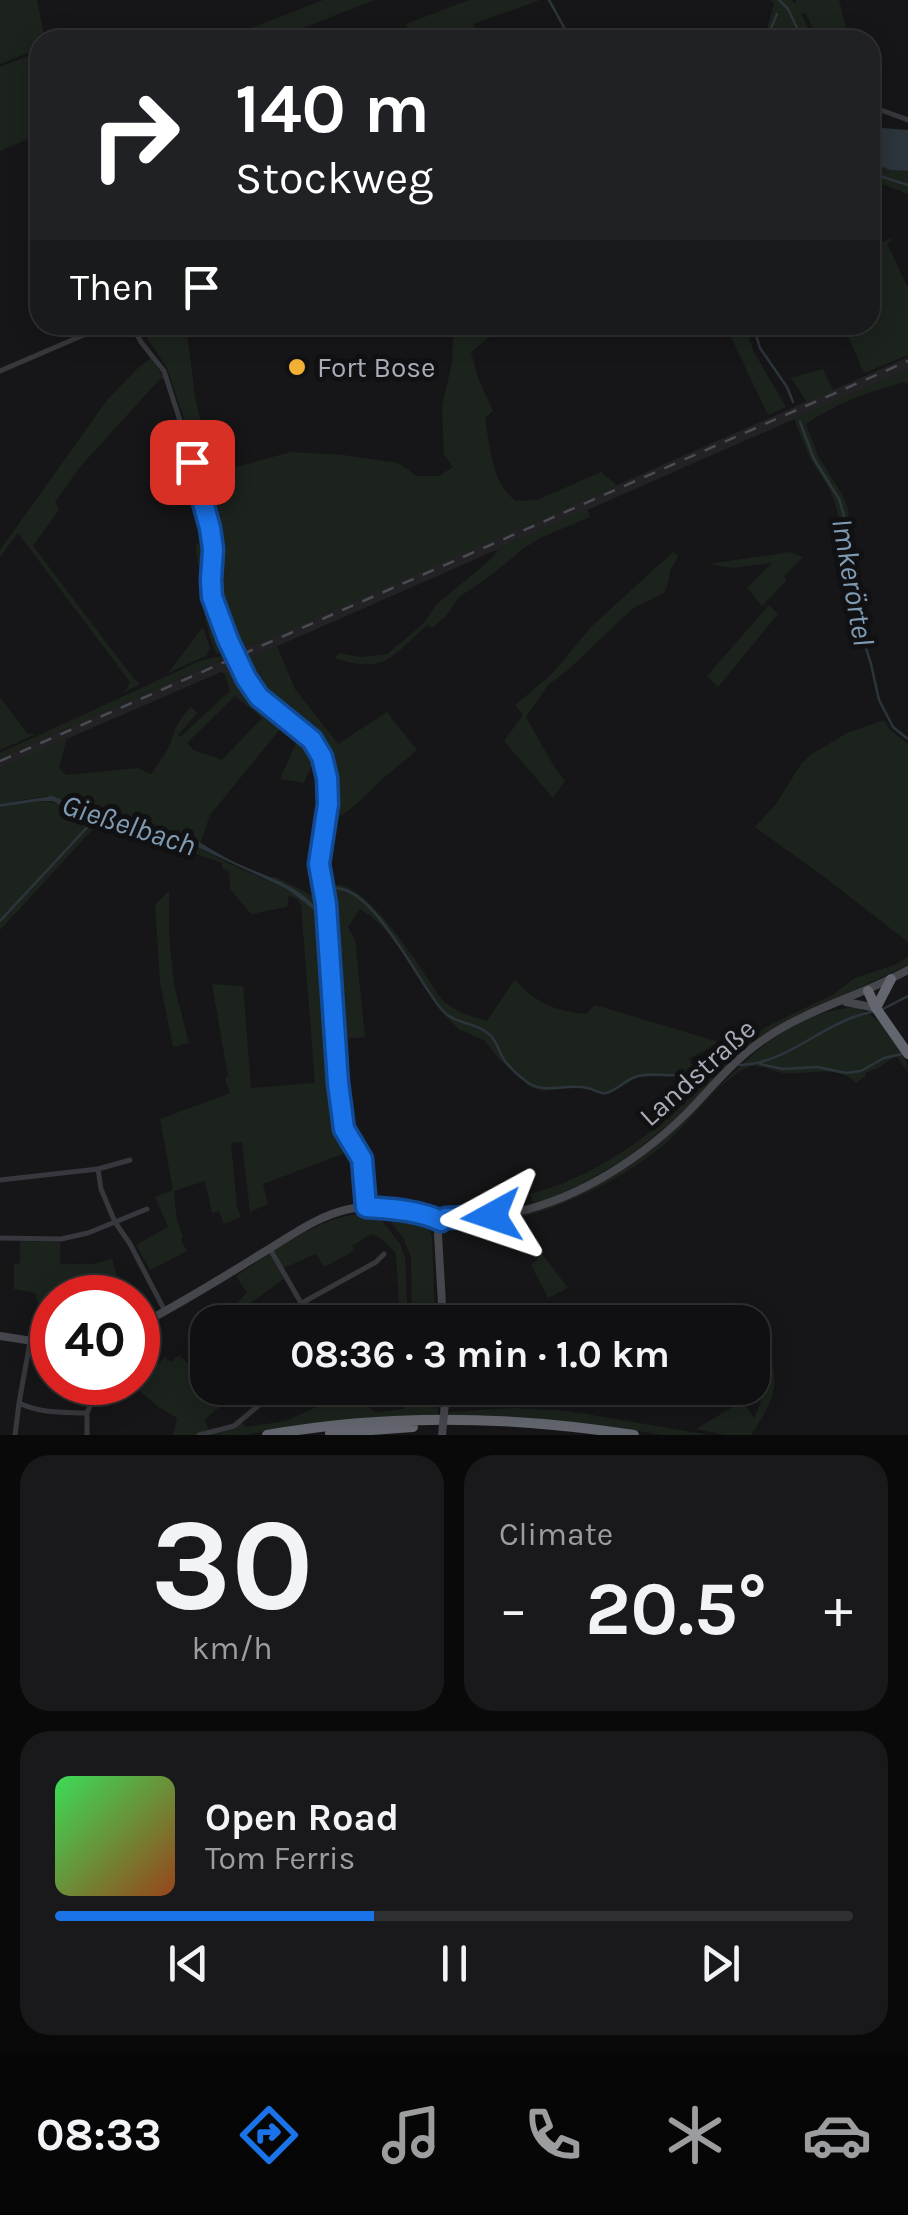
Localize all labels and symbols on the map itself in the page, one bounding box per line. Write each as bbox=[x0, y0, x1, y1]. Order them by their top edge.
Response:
place label: Fort Bose bbox=[317, 351, 435, 384]
marker: Fort Bose bbox=[286, 356, 308, 378]
pin bbox=[150, 420, 235, 505]
water label: Imkerörtel bbox=[824, 515, 882, 649]
water label: Gießelbach bbox=[57, 786, 201, 864]
street label: Landstraße bbox=[633, 1012, 762, 1133]
position arrow bbox=[440, 1164, 544, 1268]
speed limit sign: 40 bbox=[30, 1275, 160, 1405]

